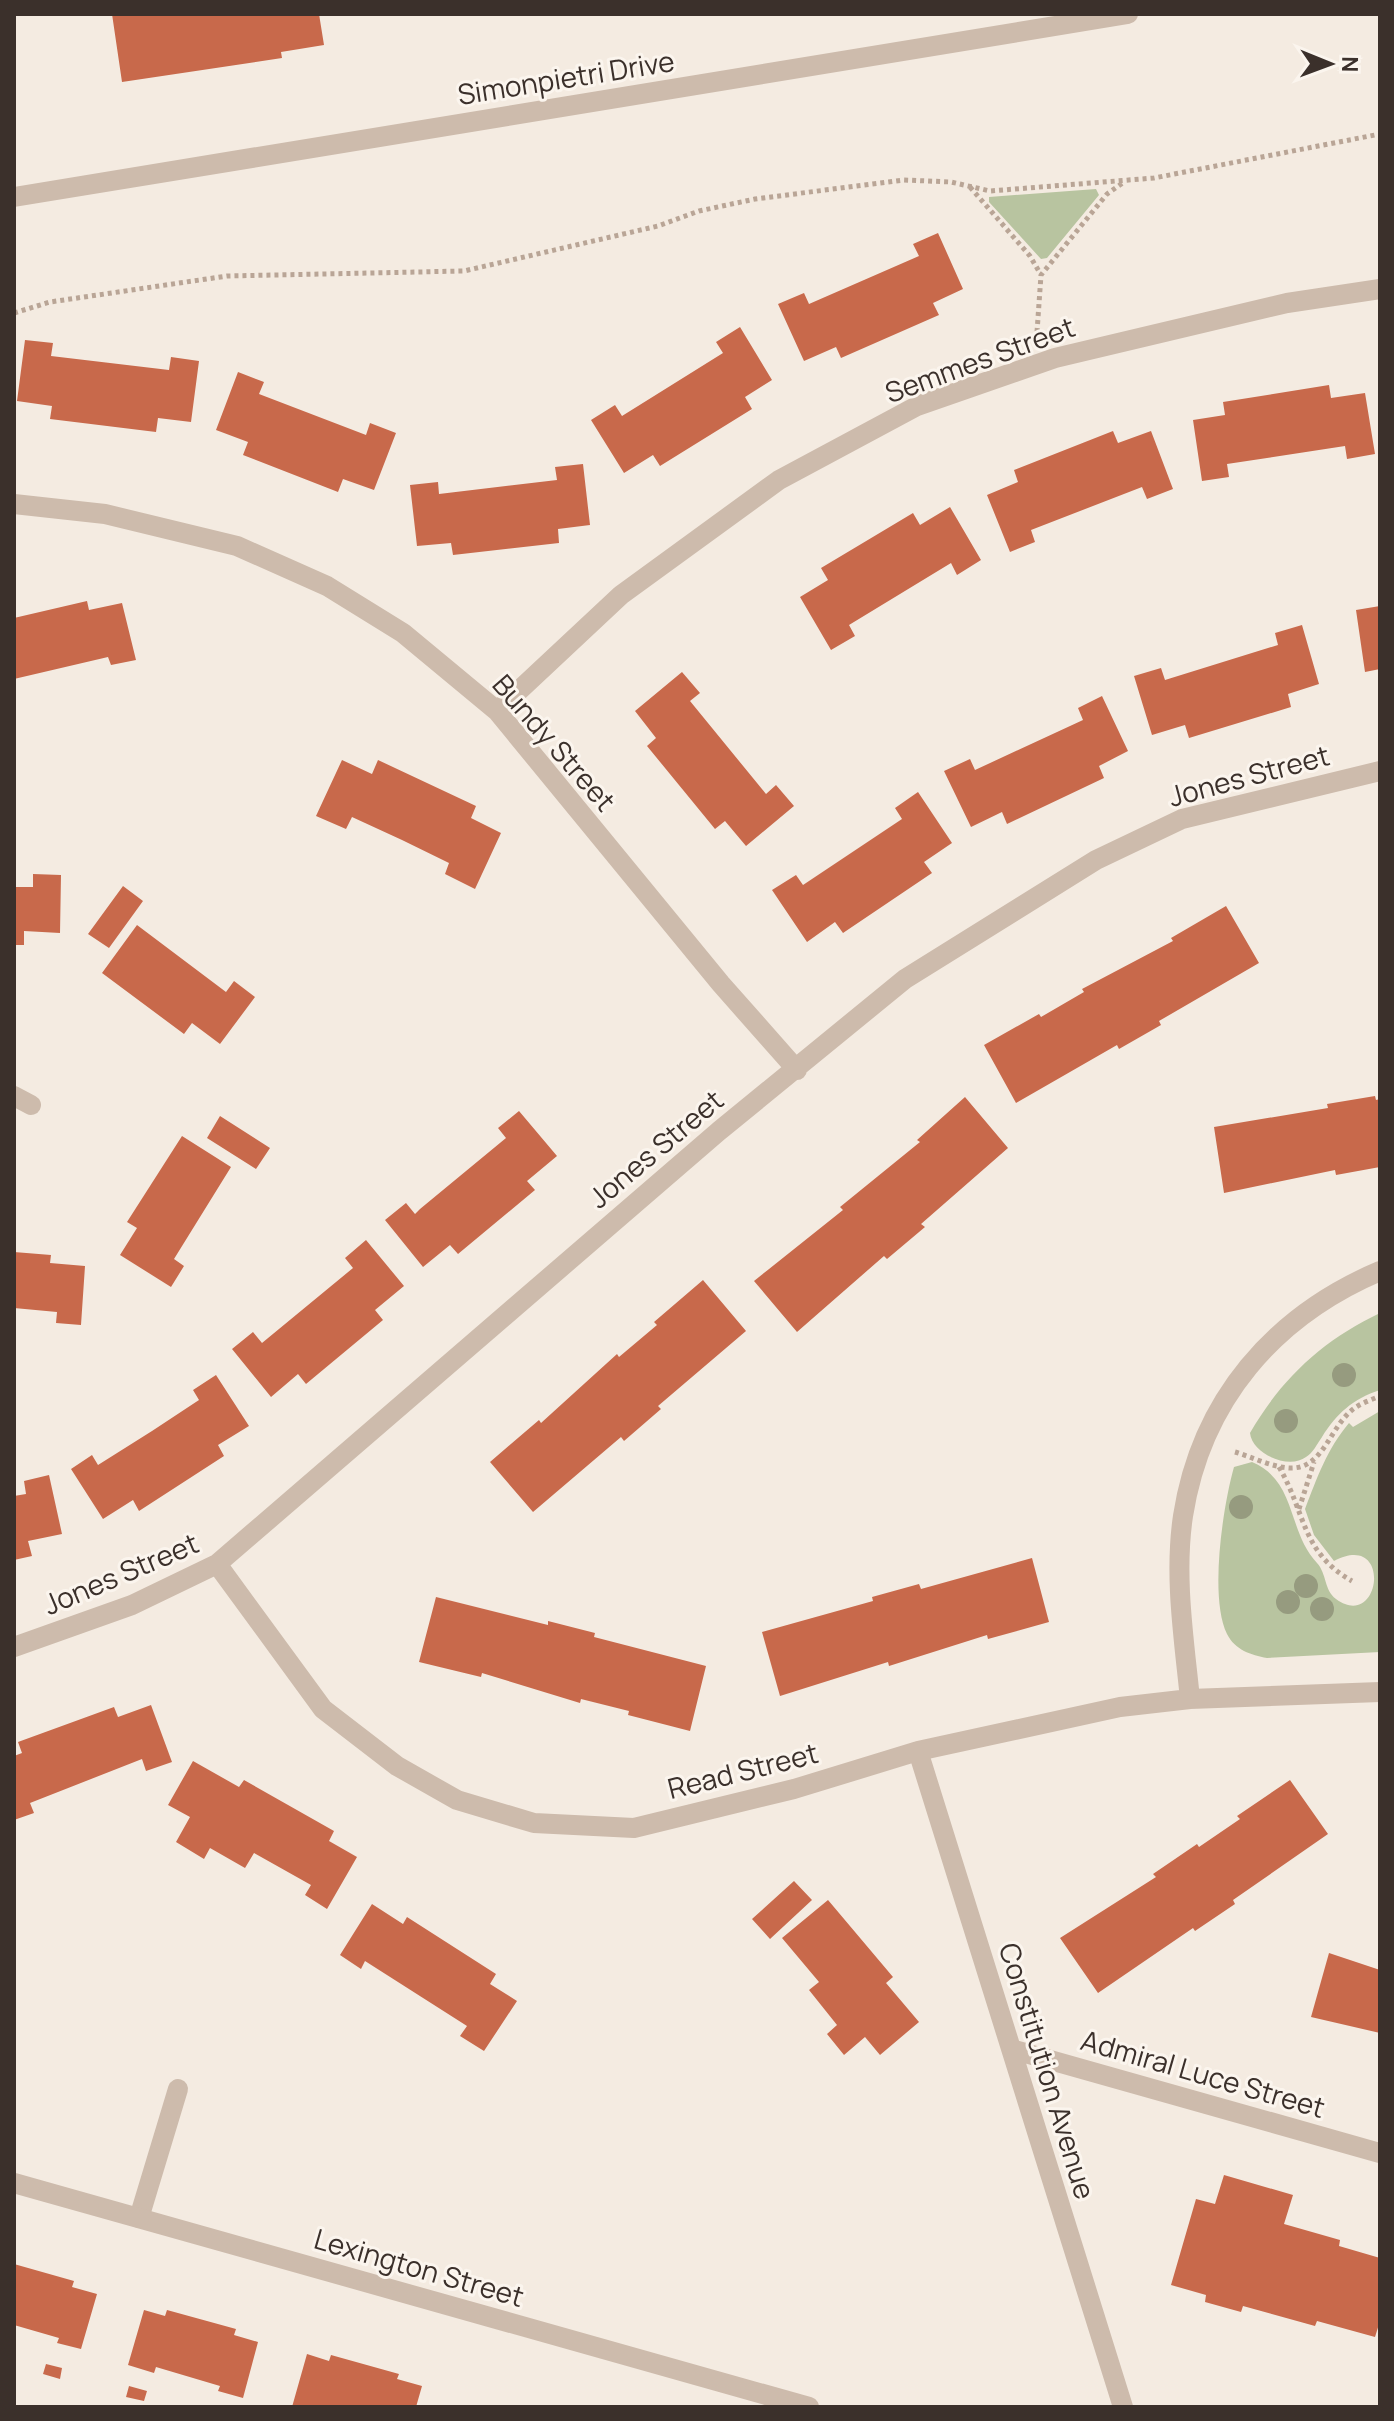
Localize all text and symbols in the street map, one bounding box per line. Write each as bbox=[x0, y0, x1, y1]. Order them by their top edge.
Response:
north arrow bbox=[1290, 24, 1370, 104]
street label: Simonpietri Drive bbox=[455, 41, 677, 113]
text: N bbox=[1335, 56, 1365, 73]
street label: Semmes Street bbox=[879, 307, 1080, 411]
street label: Bundy Street bbox=[485, 666, 625, 819]
street label: Jones Street bbox=[1164, 735, 1333, 815]
street label: Jones Street bbox=[580, 1081, 731, 1216]
street label: Jones Street bbox=[37, 1523, 204, 1623]
street label: Read Street bbox=[664, 1733, 822, 1807]
street label: Constitution Avenue bbox=[991, 1938, 1105, 2203]
street label: Admiral Luce Street bbox=[1077, 2020, 1330, 2126]
street label: Lexington Street bbox=[310, 2219, 528, 2315]

